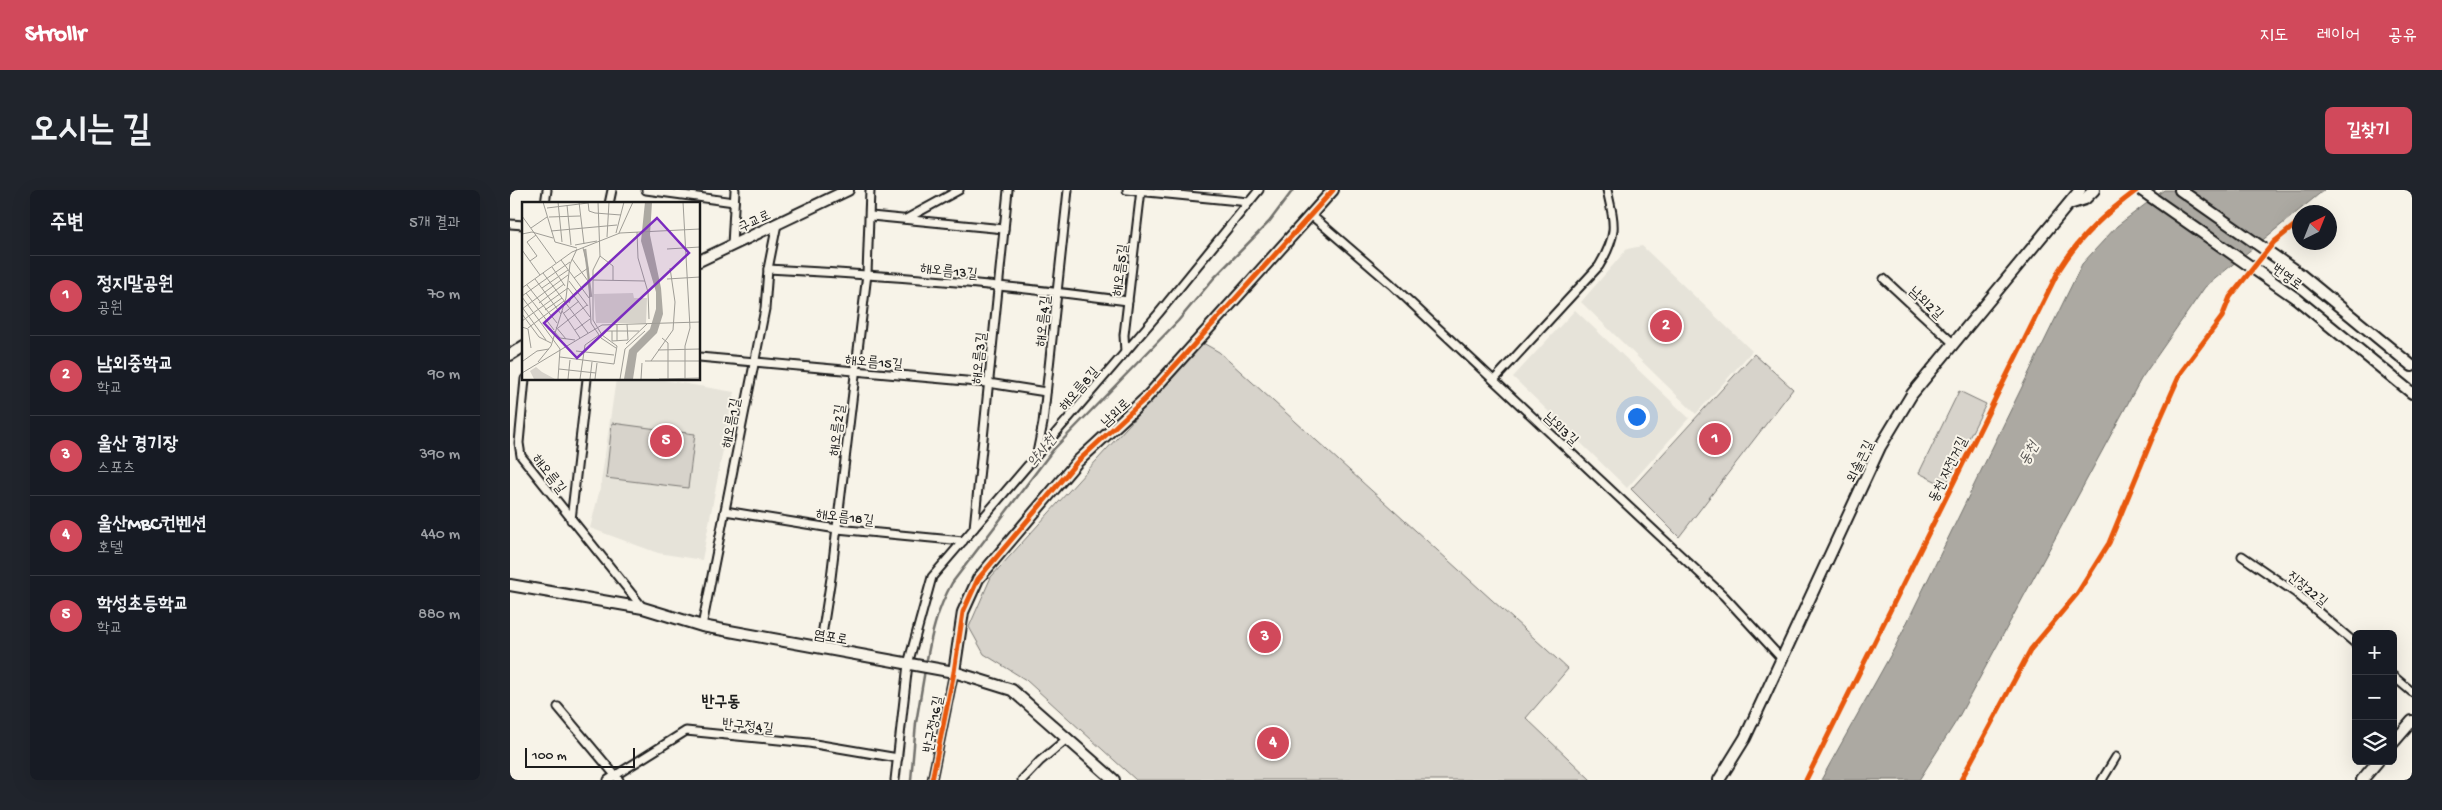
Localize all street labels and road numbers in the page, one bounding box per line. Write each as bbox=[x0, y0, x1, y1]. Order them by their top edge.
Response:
street label: 구교로 bbox=[736, 207, 774, 237]
street label: 해오름5길 bbox=[1110, 243, 1133, 297]
street label: 해오름13길 bbox=[919, 261, 979, 284]
street label: 번영로 bbox=[2268, 261, 2305, 295]
street label: 남외2길 bbox=[1905, 284, 1946, 324]
street label: 해오름4길 bbox=[1033, 294, 1056, 348]
street label: 해오름3길 bbox=[969, 331, 992, 385]
street label: 해오름15길 bbox=[844, 352, 904, 375]
street label: 해오름8길 bbox=[1056, 364, 1104, 415]
street label: 해오름1길 bbox=[719, 396, 746, 450]
street label: 남외로 bbox=[1099, 396, 1135, 432]
street label: 해오름2길 bbox=[827, 403, 850, 457]
street label: 남외3길 bbox=[1539, 410, 1582, 451]
street label: 동천 자전거길 bbox=[1926, 434, 1973, 506]
street label: 외솔큰길 bbox=[1843, 437, 1879, 486]
street label: 해오름길 bbox=[527, 452, 569, 498]
street label: 해오름18길 bbox=[815, 506, 875, 531]
street label: 진장22길 bbox=[2283, 568, 2331, 612]
street label: 염포로 bbox=[812, 627, 849, 650]
street label: 반구정16길 bbox=[921, 694, 948, 754]
street label: 반구정4길 bbox=[721, 716, 775, 739]

